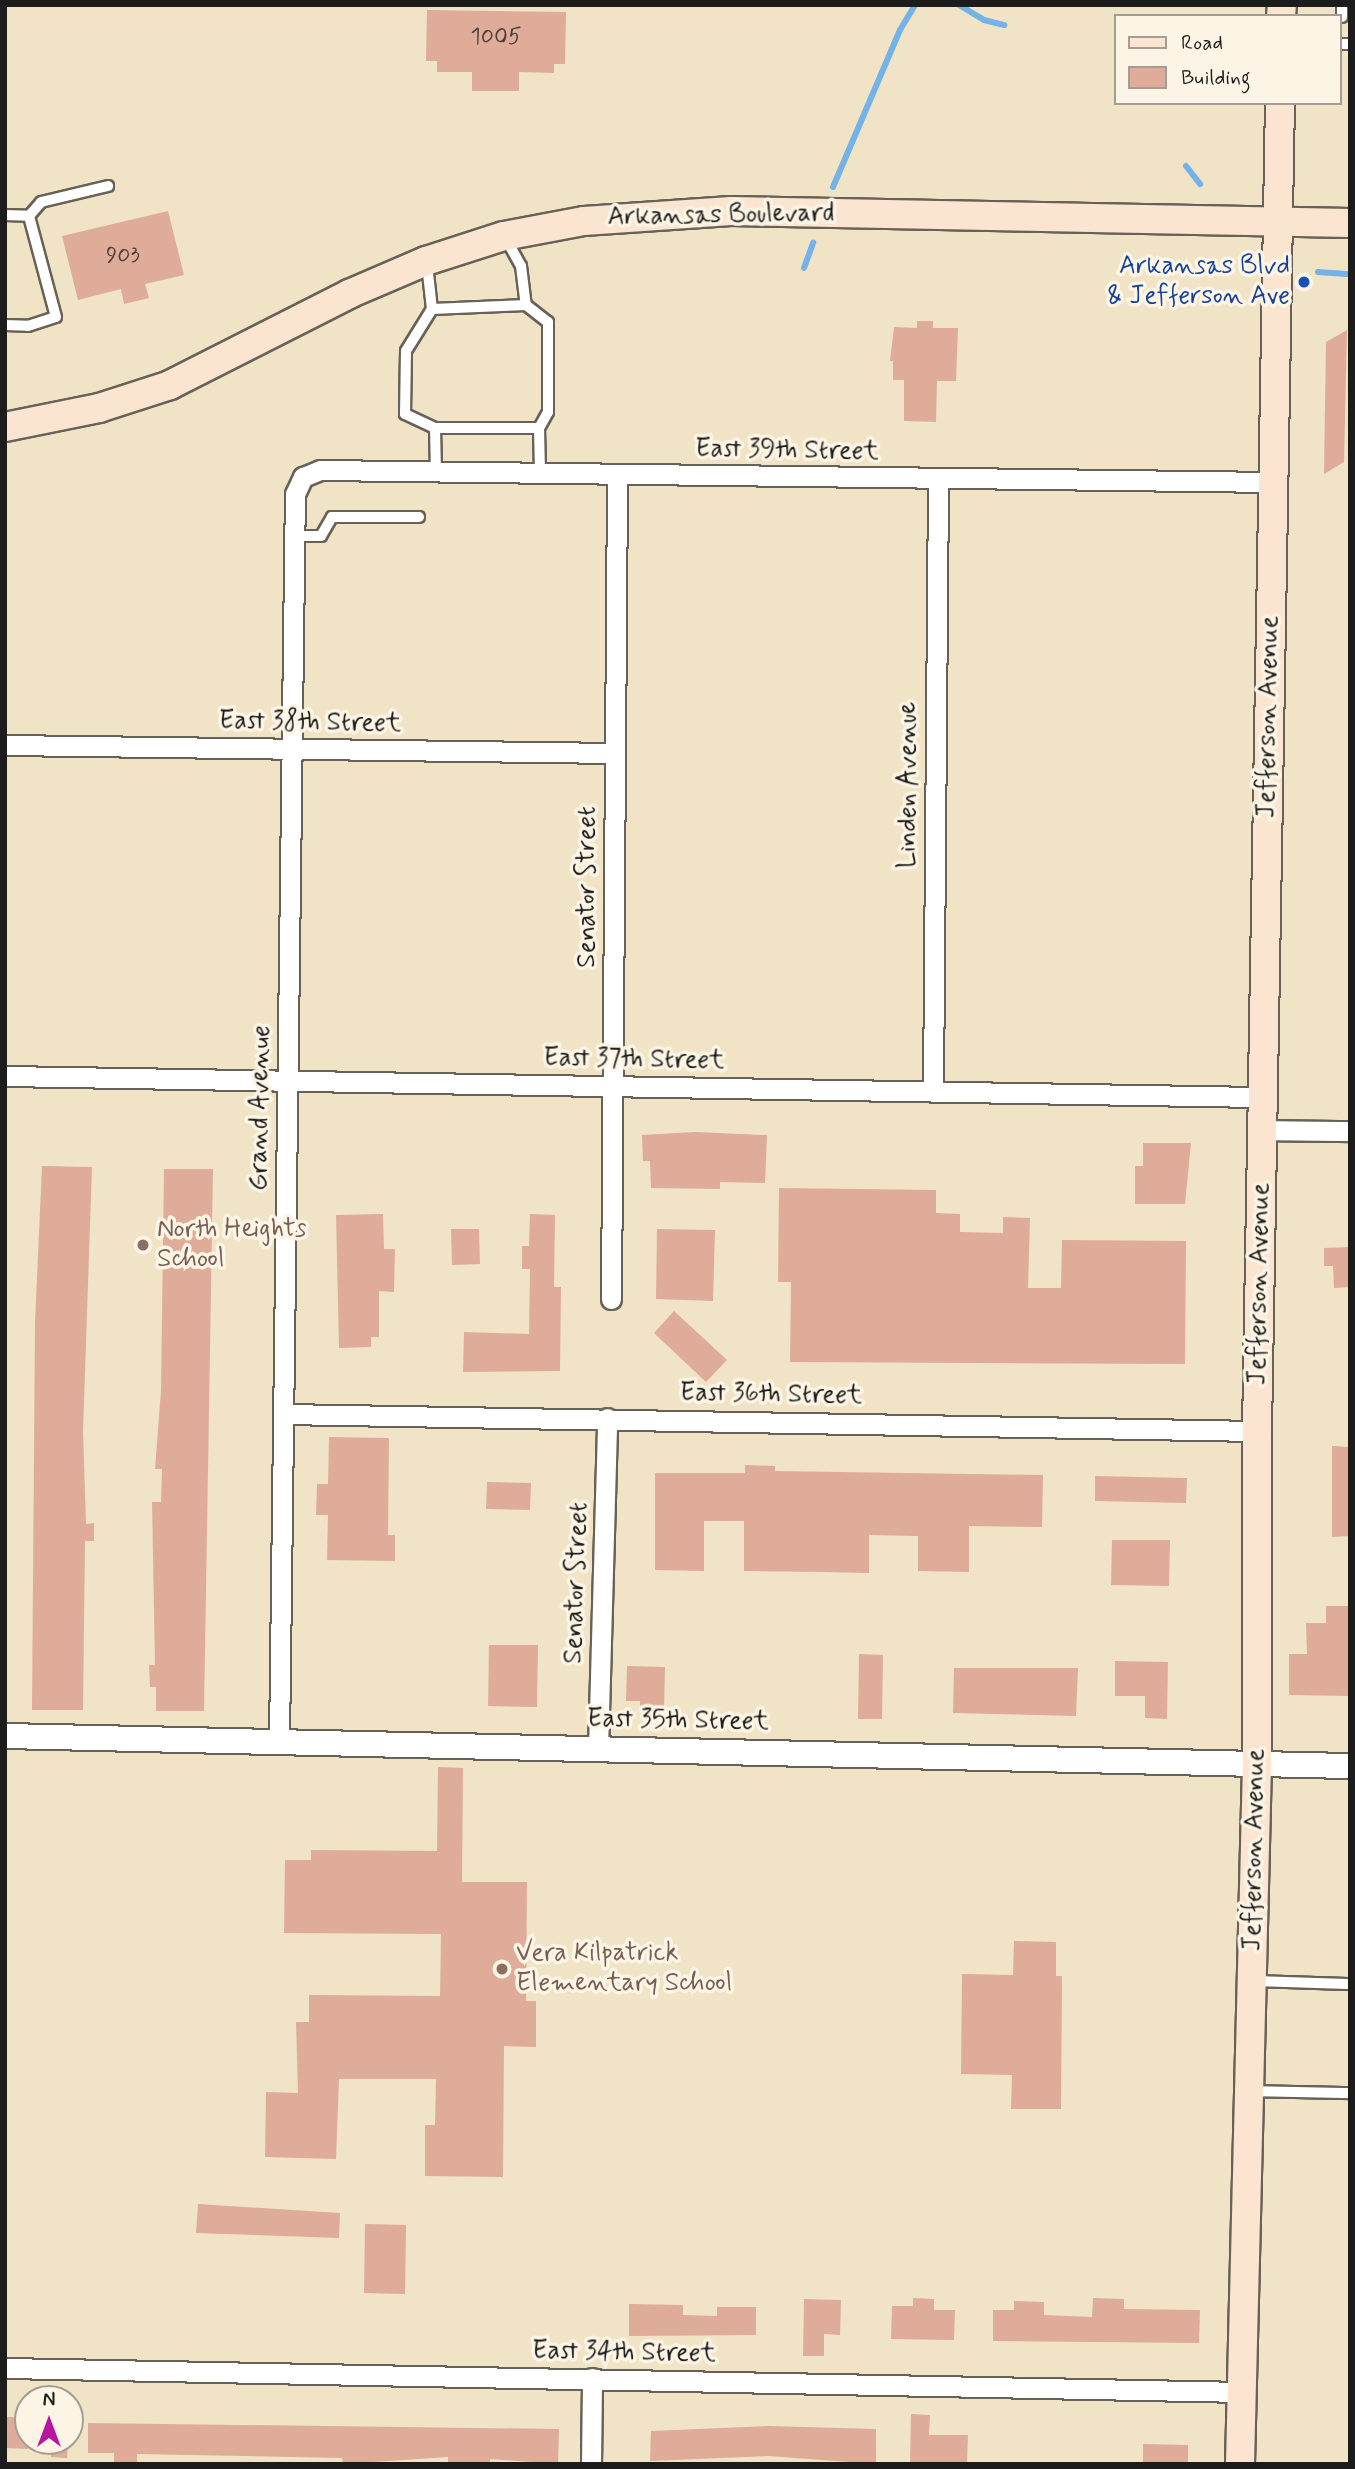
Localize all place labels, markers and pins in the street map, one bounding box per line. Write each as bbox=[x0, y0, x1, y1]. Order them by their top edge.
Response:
place label: Arkansas Blvd & Jefferson Ave bbox=[1107, 251, 1290, 312]
marker: Arkansas Blvd & Jefferson Ave bbox=[1296, 274, 1312, 290]
place label: North Heights School bbox=[157, 1214, 306, 1276]
marker: North Heights School bbox=[135, 1237, 151, 1253]
place label: Vera Kilpatrick Elementary School bbox=[516, 1938, 732, 2000]
marker: Vera Kilpatrick Elementary School bbox=[494, 1961, 510, 1977]

